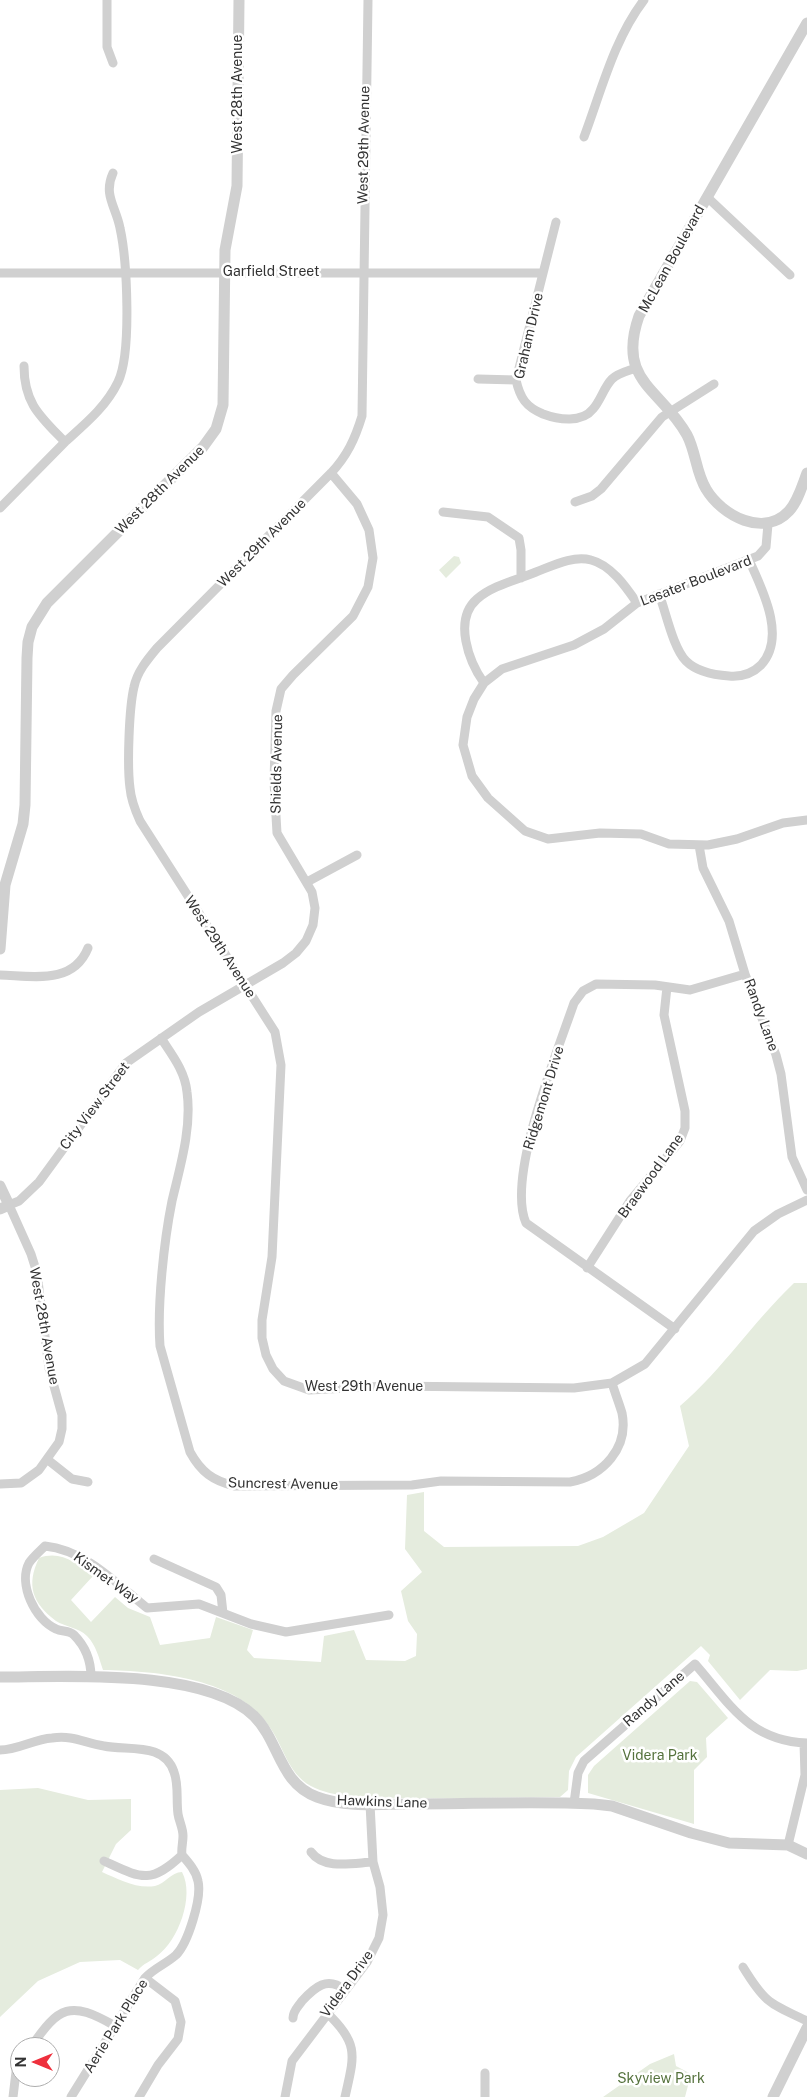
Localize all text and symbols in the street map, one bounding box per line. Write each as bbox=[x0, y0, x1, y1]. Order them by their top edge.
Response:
street label: West 28th Avenue bbox=[230, 35, 246, 153]
street label: West 29th Avenue bbox=[355, 86, 373, 204]
street label: McLean Boulevard bbox=[636, 202, 708, 316]
street label: Garfield Street bbox=[223, 264, 319, 280]
street label: Graham Drive bbox=[511, 291, 547, 381]
street label: West 28th Avenue bbox=[112, 442, 208, 538]
street label: West 29th Avenue bbox=[214, 495, 310, 591]
street label: Lasater Boulevard bbox=[638, 552, 754, 610]
street label: Shields Avenue bbox=[268, 714, 286, 814]
street label: West 29th Avenue bbox=[181, 893, 259, 1001]
street label: Randy Lane bbox=[740, 976, 782, 1054]
street label: Ridgemont Drive bbox=[520, 1044, 568, 1152]
street label: City View Street bbox=[57, 1059, 133, 1153]
street label: Braewood Lane bbox=[615, 1131, 687, 1221]
street label: West 28th Avenue bbox=[25, 1266, 63, 1386]
street label: West 29th Avenue bbox=[305, 1379, 423, 1395]
street label: Suncrest Avenue bbox=[228, 1475, 338, 1493]
street label: Kismet Way bbox=[70, 1549, 142, 1607]
street label: Randy Lane bbox=[620, 1668, 688, 1730]
park label: Videra Park bbox=[622, 1748, 698, 1764]
street label: Hawkins Lane bbox=[336, 1792, 428, 1812]
street label: Videra Drive bbox=[317, 1947, 377, 2021]
street label: Aerie Park Place bbox=[80, 1976, 152, 2076]
north arrow bbox=[10, 2037, 60, 2087]
text: N bbox=[13, 2057, 29, 2067]
park label: Skyview Park bbox=[617, 2071, 705, 2087]

